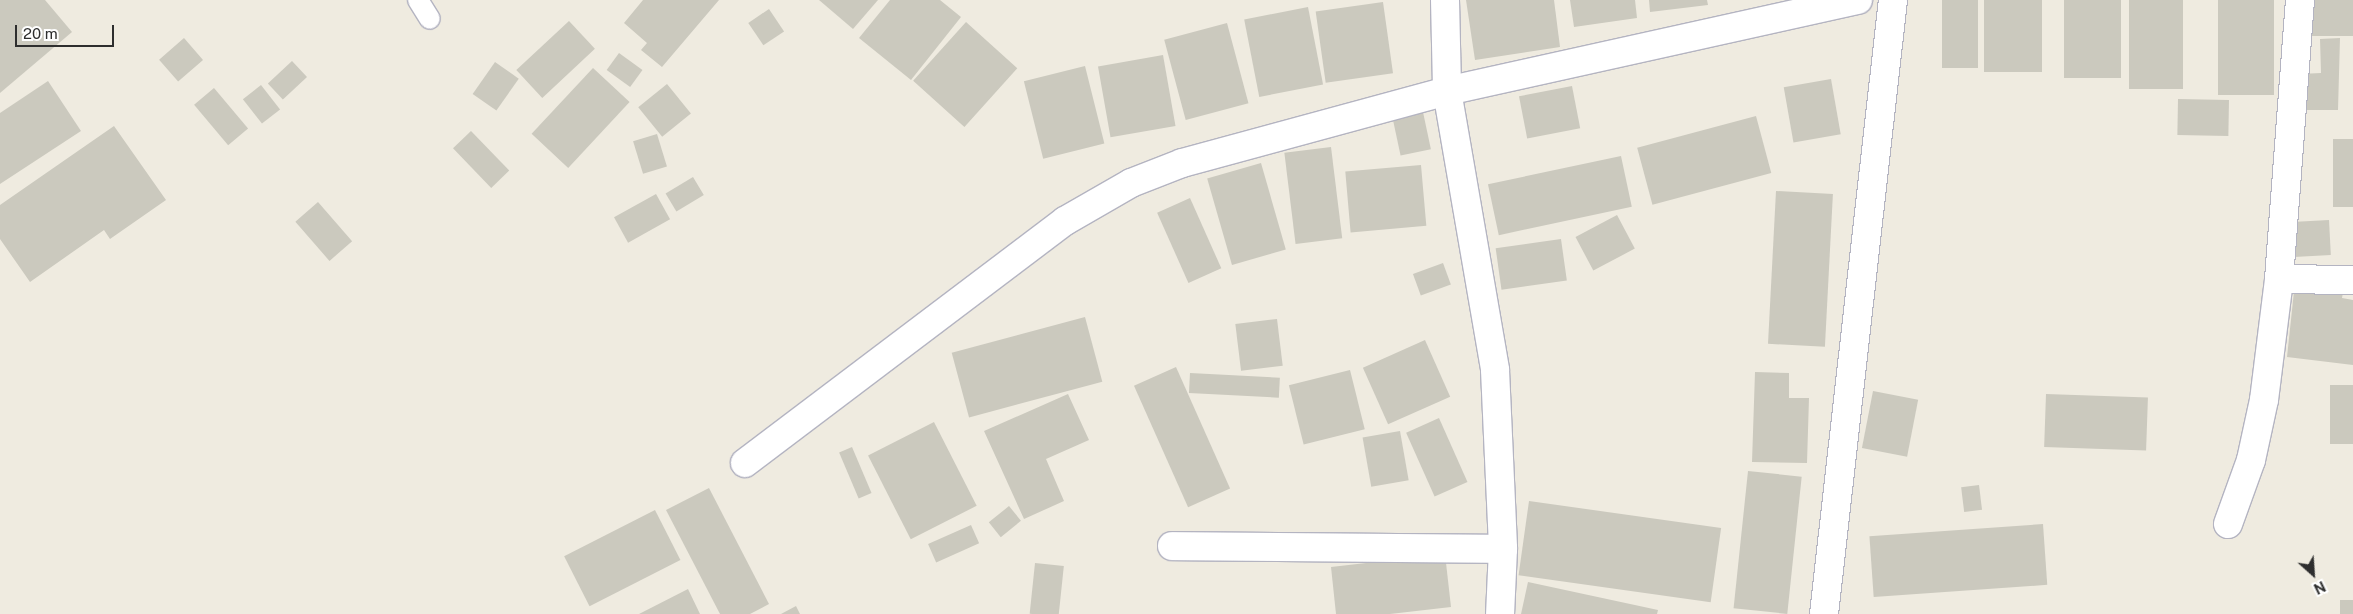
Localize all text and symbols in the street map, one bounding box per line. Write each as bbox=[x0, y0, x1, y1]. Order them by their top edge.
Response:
scale bar bbox=[18, 15, 116, 47]
text: 20 m bbox=[23, 25, 58, 42]
north arrow bbox=[2288, 549, 2338, 599]
text: N bbox=[2311, 578, 2328, 597]

